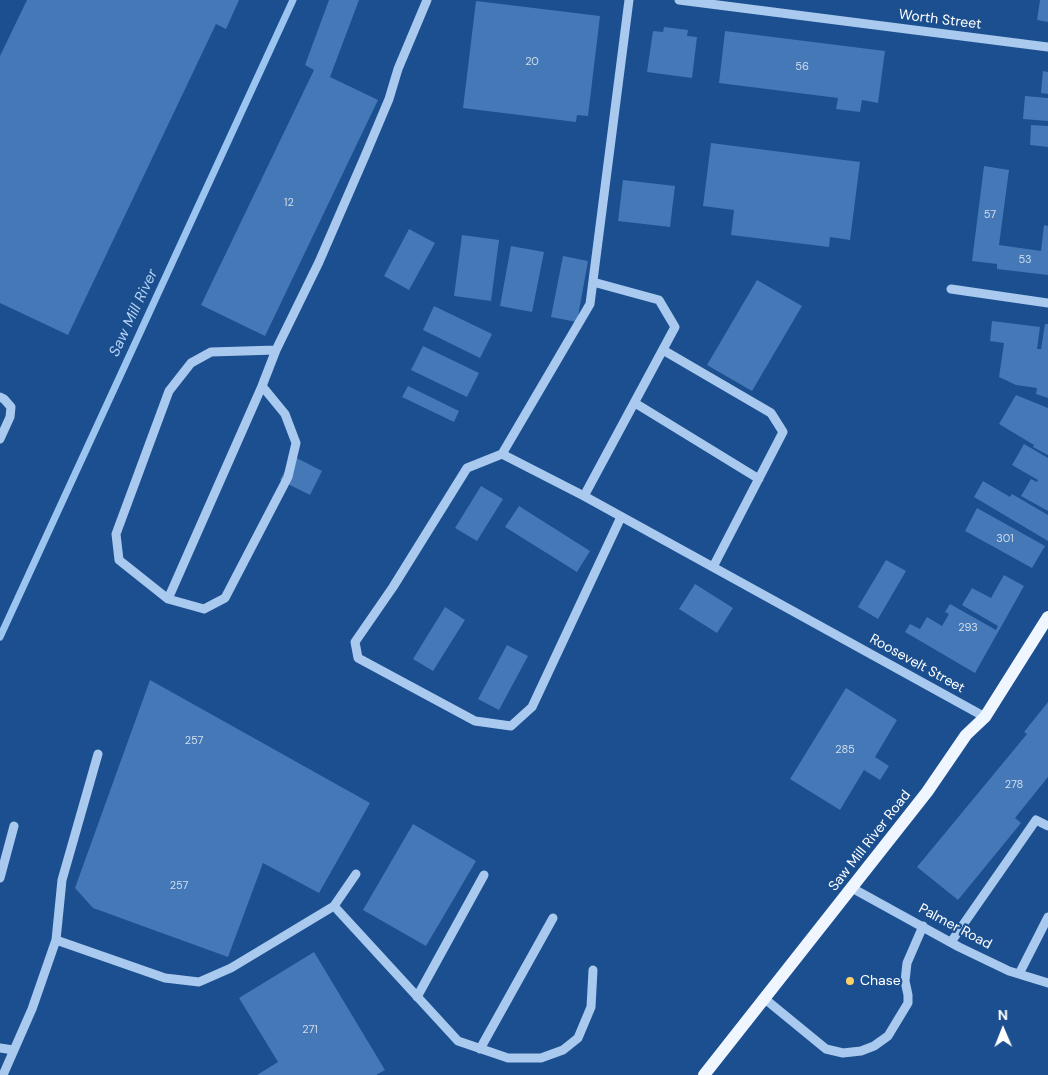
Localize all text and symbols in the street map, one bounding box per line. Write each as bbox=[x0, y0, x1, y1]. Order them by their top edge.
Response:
street label: Worth Street bbox=[898, 7, 982, 33]
house number: 20 bbox=[525, 55, 539, 69]
house number: 56 bbox=[795, 60, 809, 74]
house number: 12 bbox=[284, 196, 294, 210]
house number: 57 bbox=[984, 208, 996, 222]
house number: 53 bbox=[1018, 253, 1032, 267]
water label: Saw Mill River bbox=[106, 266, 162, 360]
house number: 301 bbox=[996, 532, 1014, 546]
house number: 293 bbox=[958, 621, 978, 635]
street label: Roosevelt Street bbox=[866, 631, 968, 697]
house number: 257 bbox=[185, 734, 203, 748]
house number: 285 bbox=[835, 743, 855, 757]
house number: 278 bbox=[1005, 778, 1023, 792]
street label: Saw Mill River Road bbox=[825, 787, 915, 895]
house number: 257 bbox=[170, 879, 188, 893]
street label: Palmer Road bbox=[916, 901, 994, 953]
place label: Chase bbox=[860, 973, 901, 989]
marker: Chase bbox=[844, 975, 856, 987]
north arrow bbox=[978, 1005, 1028, 1055]
text: N bbox=[997, 1006, 1008, 1024]
house number: 271 bbox=[302, 1023, 318, 1037]

